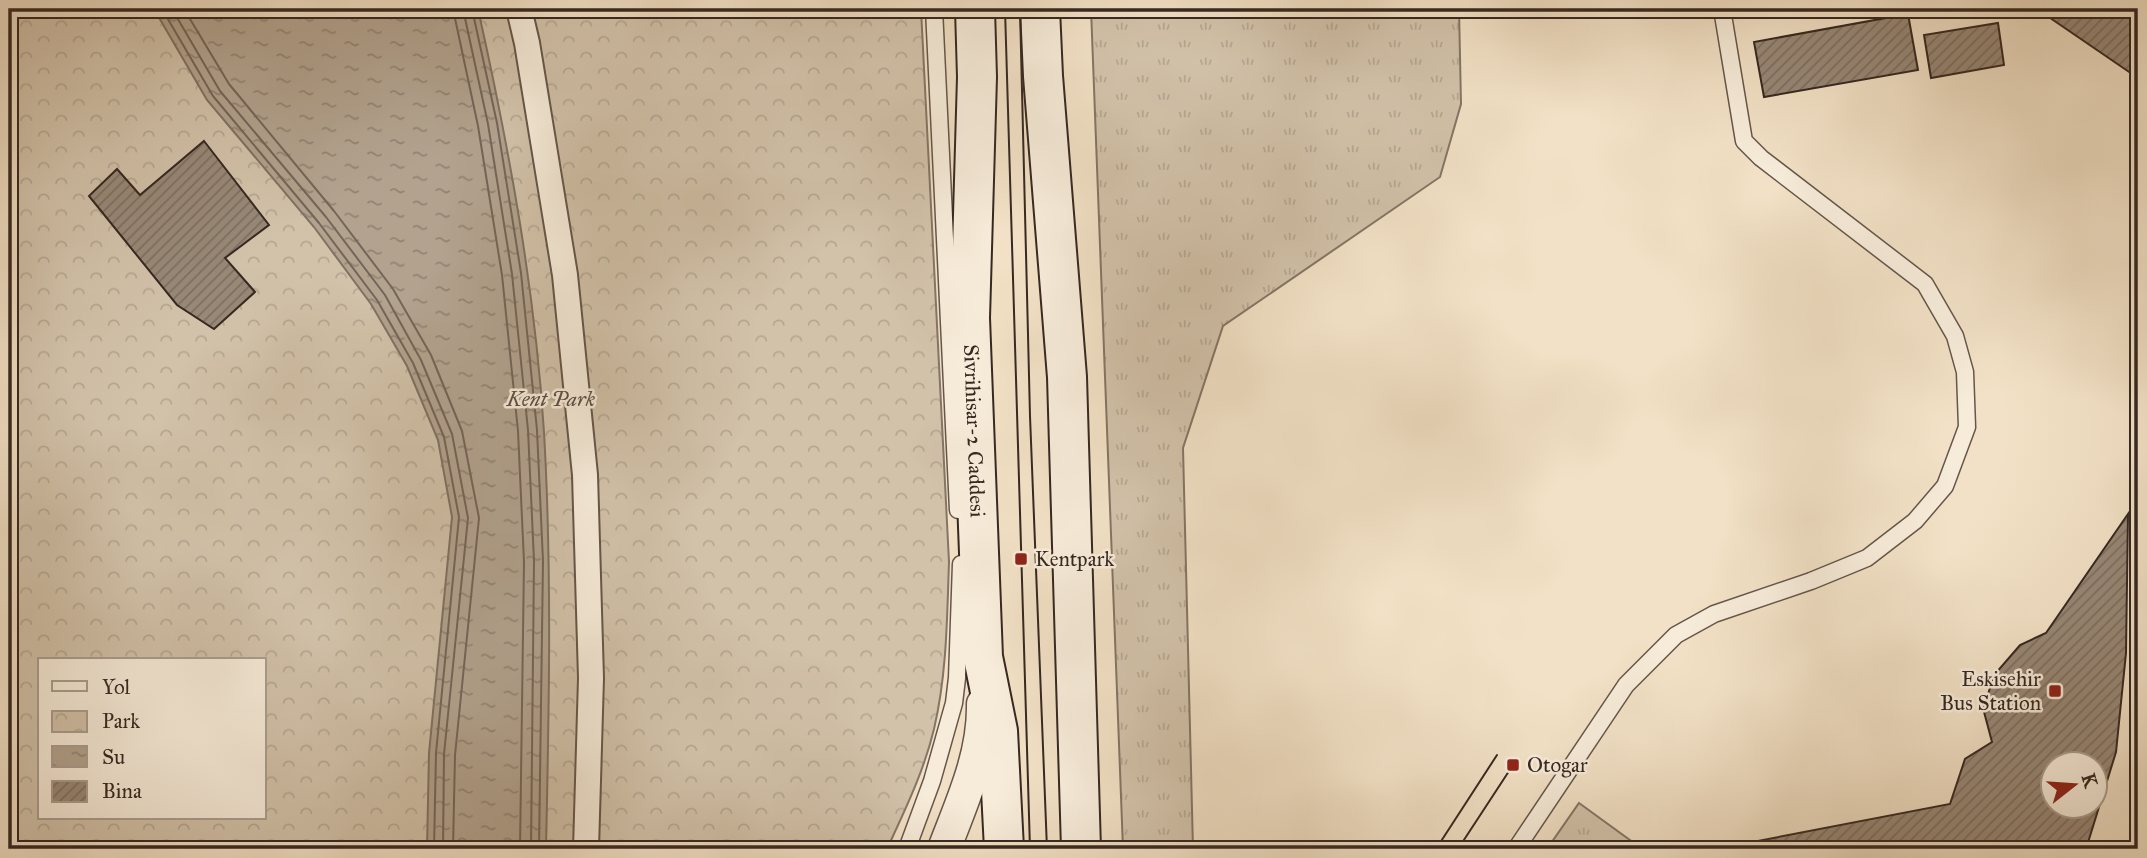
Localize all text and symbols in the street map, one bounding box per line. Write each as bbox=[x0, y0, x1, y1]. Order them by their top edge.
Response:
street label: Sivrihisar-2 Caddesi bbox=[958, 344, 991, 518]
park label: Kent Park bbox=[506, 386, 596, 412]
place label: Kentpark bbox=[1035, 546, 1114, 572]
marker: Kentpark bbox=[1013, 551, 1029, 567]
legend bbox=[38, 658, 266, 820]
place label: Eskisehir Bus Station bbox=[1940, 666, 2041, 716]
text: Yol bbox=[102, 674, 131, 700]
marker: Eskisehir Bus Station bbox=[2047, 683, 2063, 699]
text: Park bbox=[102, 708, 140, 734]
text: Su bbox=[102, 744, 125, 770]
north arrow bbox=[2038, 750, 2108, 820]
place label: Otogar bbox=[1527, 752, 1588, 778]
marker: Otogar bbox=[1505, 757, 1521, 773]
text: K bbox=[2077, 770, 2103, 791]
text: Bina bbox=[102, 778, 142, 804]

